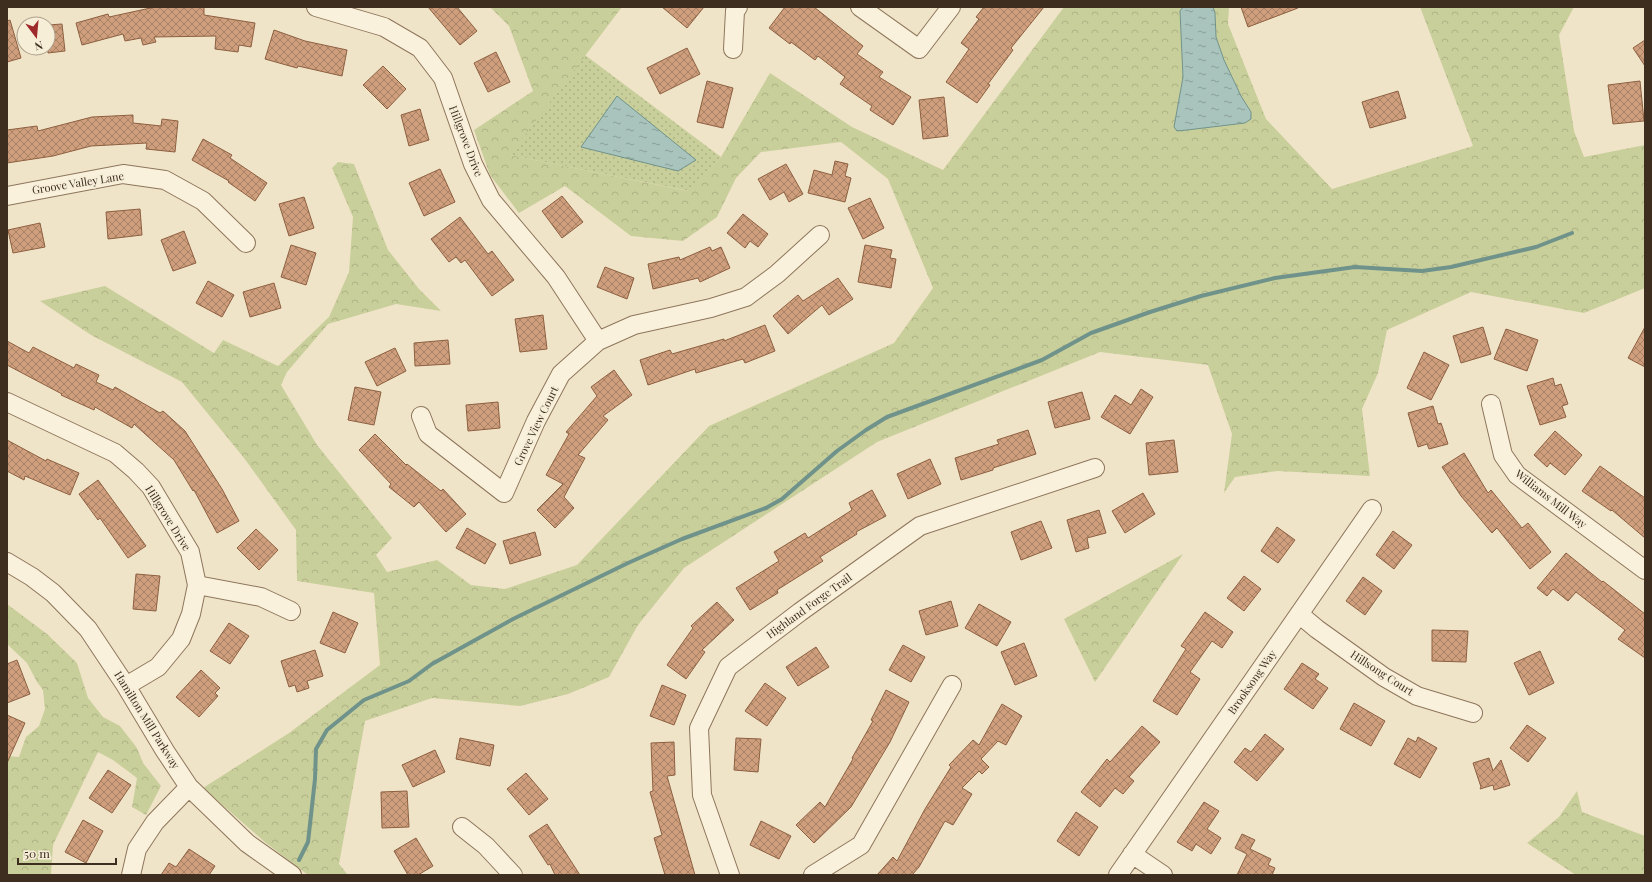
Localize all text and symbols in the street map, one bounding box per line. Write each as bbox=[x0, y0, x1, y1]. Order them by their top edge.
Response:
north arrow bbox=[16, 16, 56, 56]
text: N bbox=[33, 38, 45, 54]
street label: Hillgrove Drive bbox=[446, 103, 487, 179]
street label: Groove Valley Lane bbox=[31, 168, 125, 197]
street label: Grove View Court bbox=[510, 383, 561, 468]
street label: Williams Mill Way bbox=[1512, 465, 1591, 532]
street label: Hillgrove Drive bbox=[142, 482, 195, 554]
street label: Highland Forge Trail bbox=[763, 569, 855, 642]
street label: Brooksong Way bbox=[1224, 646, 1280, 717]
street label: Hillsong Court bbox=[1348, 647, 1417, 699]
street label: Hamilton Mill Parkway bbox=[111, 668, 184, 772]
scale bar bbox=[18, 840, 116, 866]
text: 50 m bbox=[24, 845, 50, 861]

